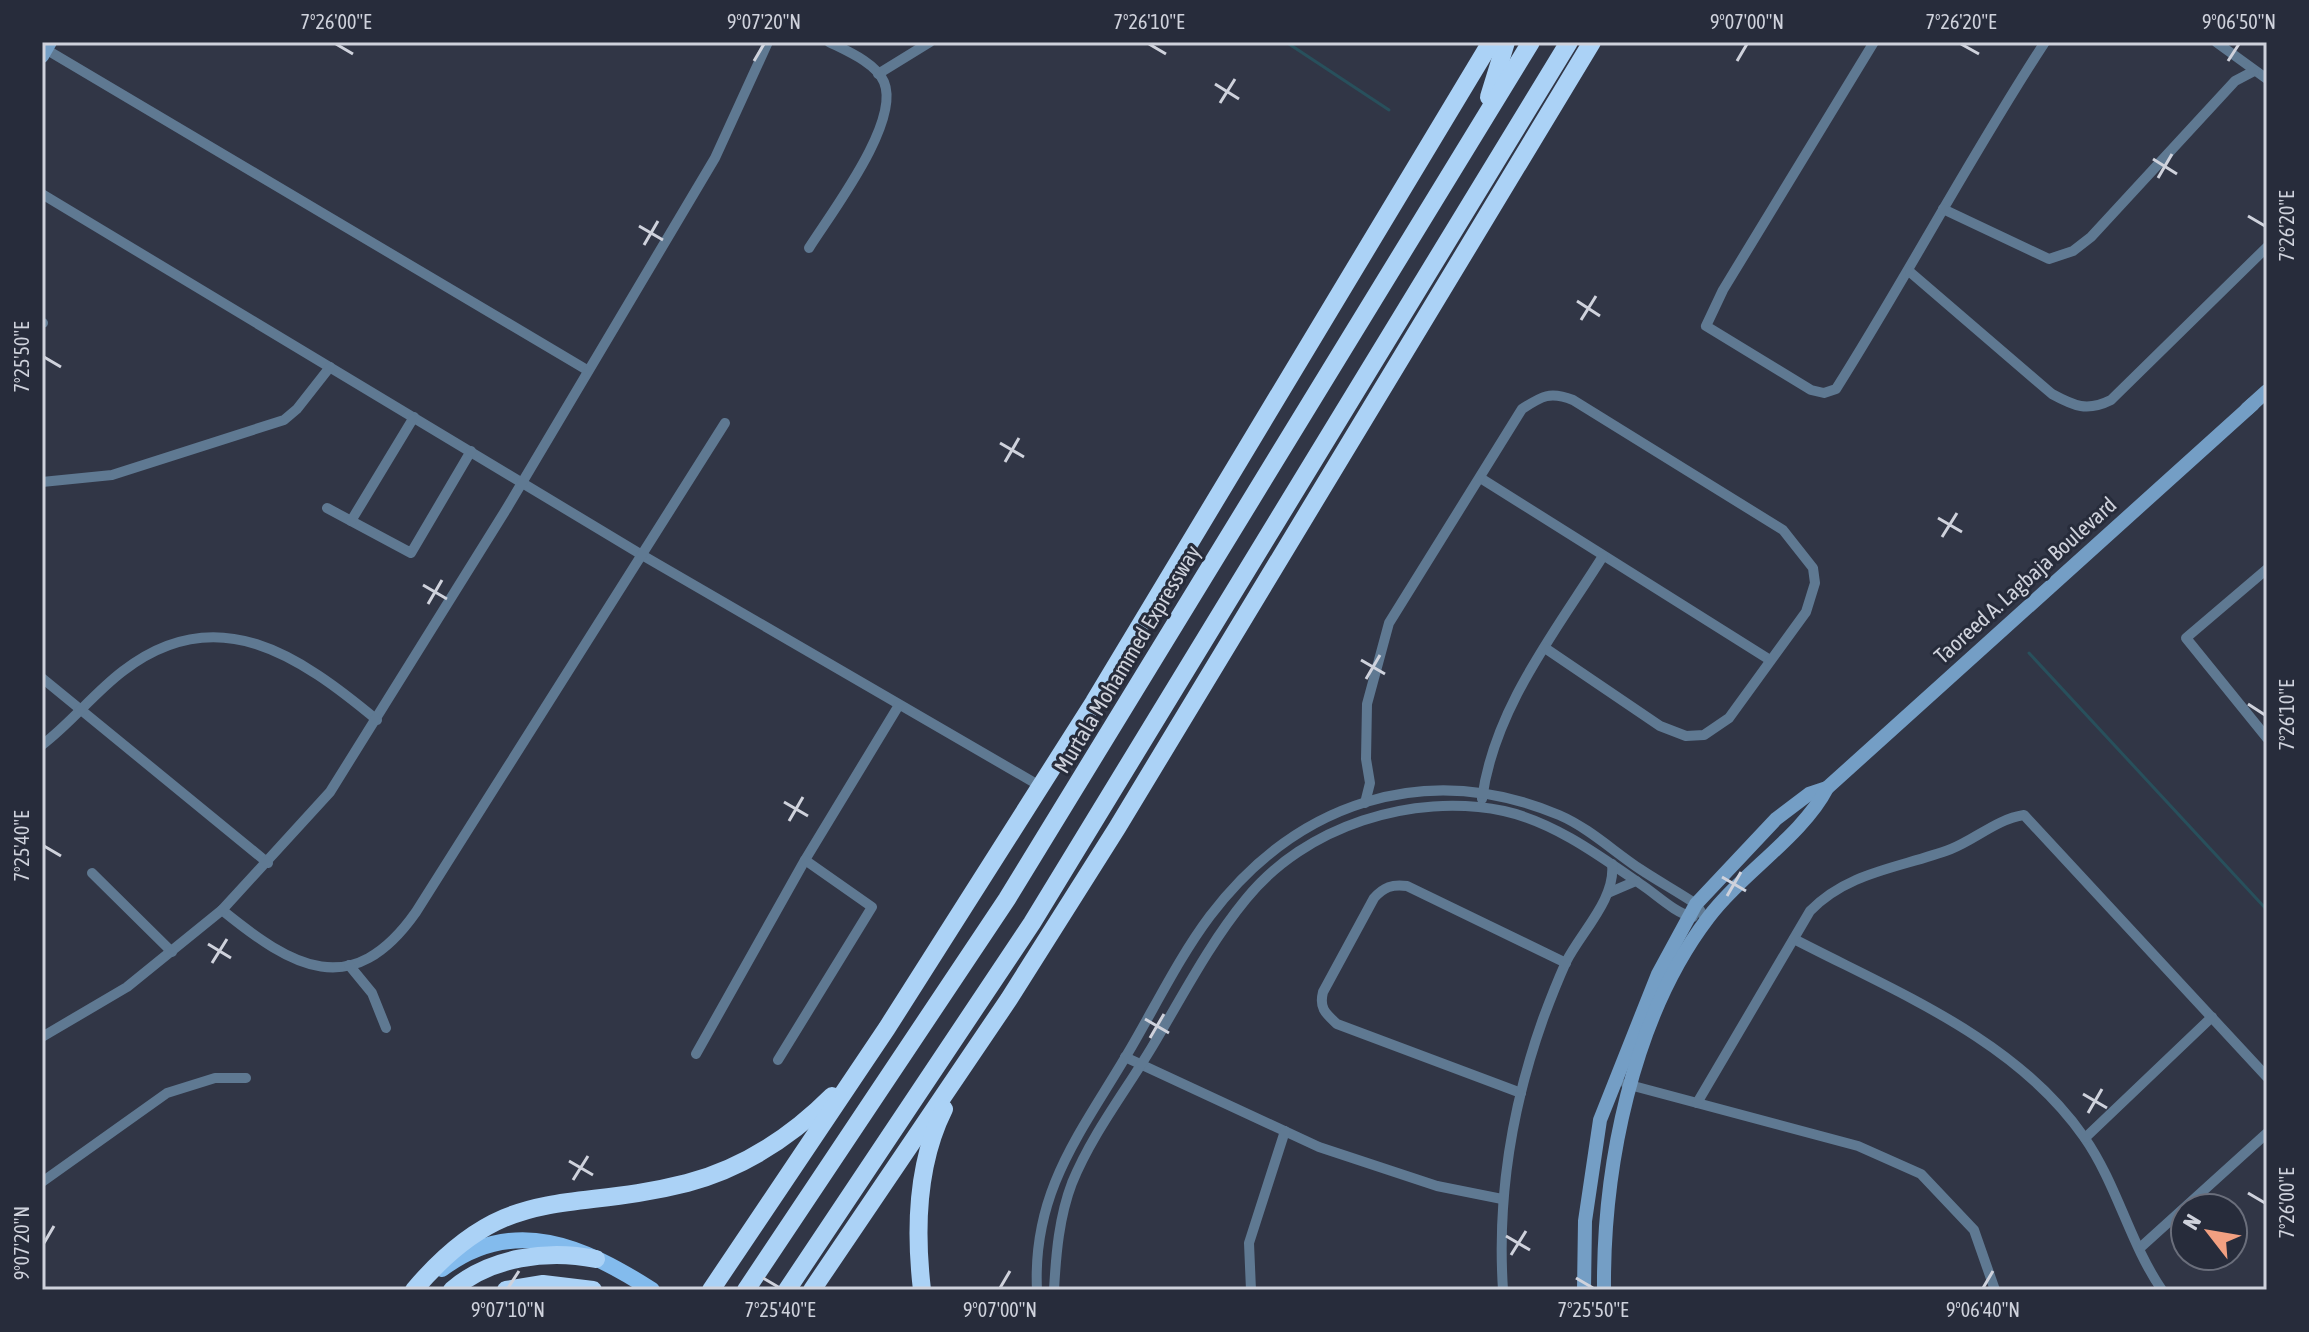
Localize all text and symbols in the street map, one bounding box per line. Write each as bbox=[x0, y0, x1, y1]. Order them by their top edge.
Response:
text: 7°26'00"E bbox=[301, 10, 372, 33]
text: 9°07'20"N bbox=[727, 10, 801, 33]
text: 7°26'10"E bbox=[1114, 10, 1185, 33]
text: 9°07'00"N bbox=[1710, 10, 1784, 33]
text: 7°26'20"E bbox=[1926, 10, 1997, 33]
text: 9°06'50"N bbox=[2202, 10, 2276, 33]
text: 7°26'20"E bbox=[2275, 190, 2298, 261]
text: 7°25'50"E bbox=[10, 321, 33, 392]
street label: Taoreed A. Lagbaja Boulevard bbox=[1929, 491, 2121, 669]
street label: Murtala Mohammed Expressway bbox=[1049, 540, 1205, 778]
text: 7°26'10"E bbox=[2275, 679, 2298, 750]
text: 7°25'40"E bbox=[10, 810, 33, 881]
text: 7°26'00"E bbox=[2275, 1167, 2298, 1238]
north arrow bbox=[2169, 1192, 2249, 1272]
text: 9°07'20"N bbox=[10, 1206, 33, 1280]
text: N bbox=[2177, 1209, 2206, 1234]
text: 9°07'10"N bbox=[471, 1298, 545, 1321]
text: 7°25'40"E bbox=[745, 1298, 816, 1321]
text: 9°07'00"N bbox=[963, 1298, 1037, 1321]
text: 7°25'50"E bbox=[1558, 1298, 1629, 1321]
text: 9°06'40"N bbox=[1946, 1298, 2020, 1321]

